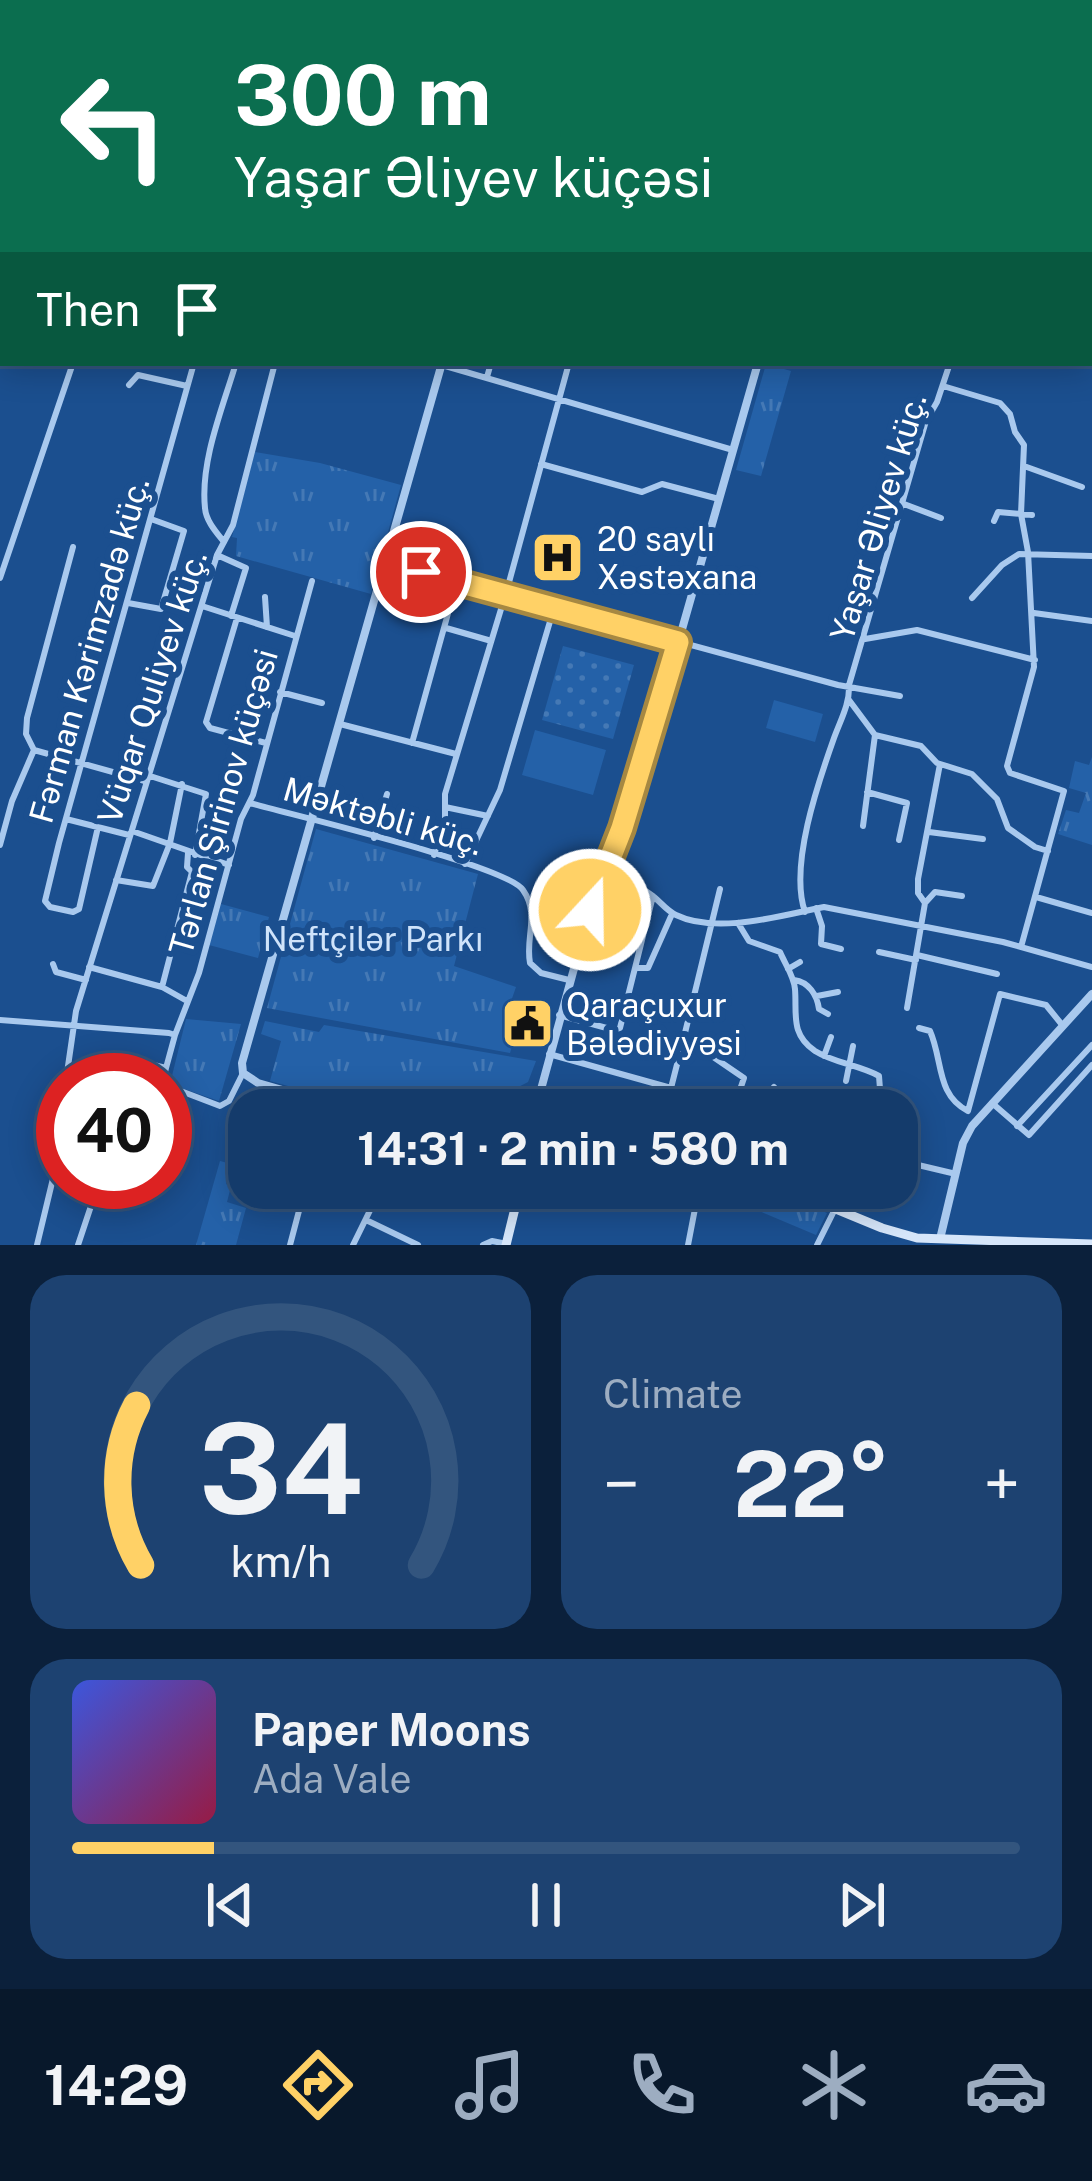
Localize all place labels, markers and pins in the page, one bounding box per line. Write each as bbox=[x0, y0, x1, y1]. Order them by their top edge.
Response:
place label: 20 saylı Xəstəxana bbox=[597, 520, 757, 596]
pin bbox=[370, 521, 472, 623]
hospital icon: 20 saylı Xəstəxana bbox=[530, 530, 586, 586]
place label: Qaraçuxur Bələdiyyəsi bbox=[566, 986, 742, 1062]
public building icon: Qaraçuxur Bələdiyyəsi bbox=[499, 996, 555, 1052]

